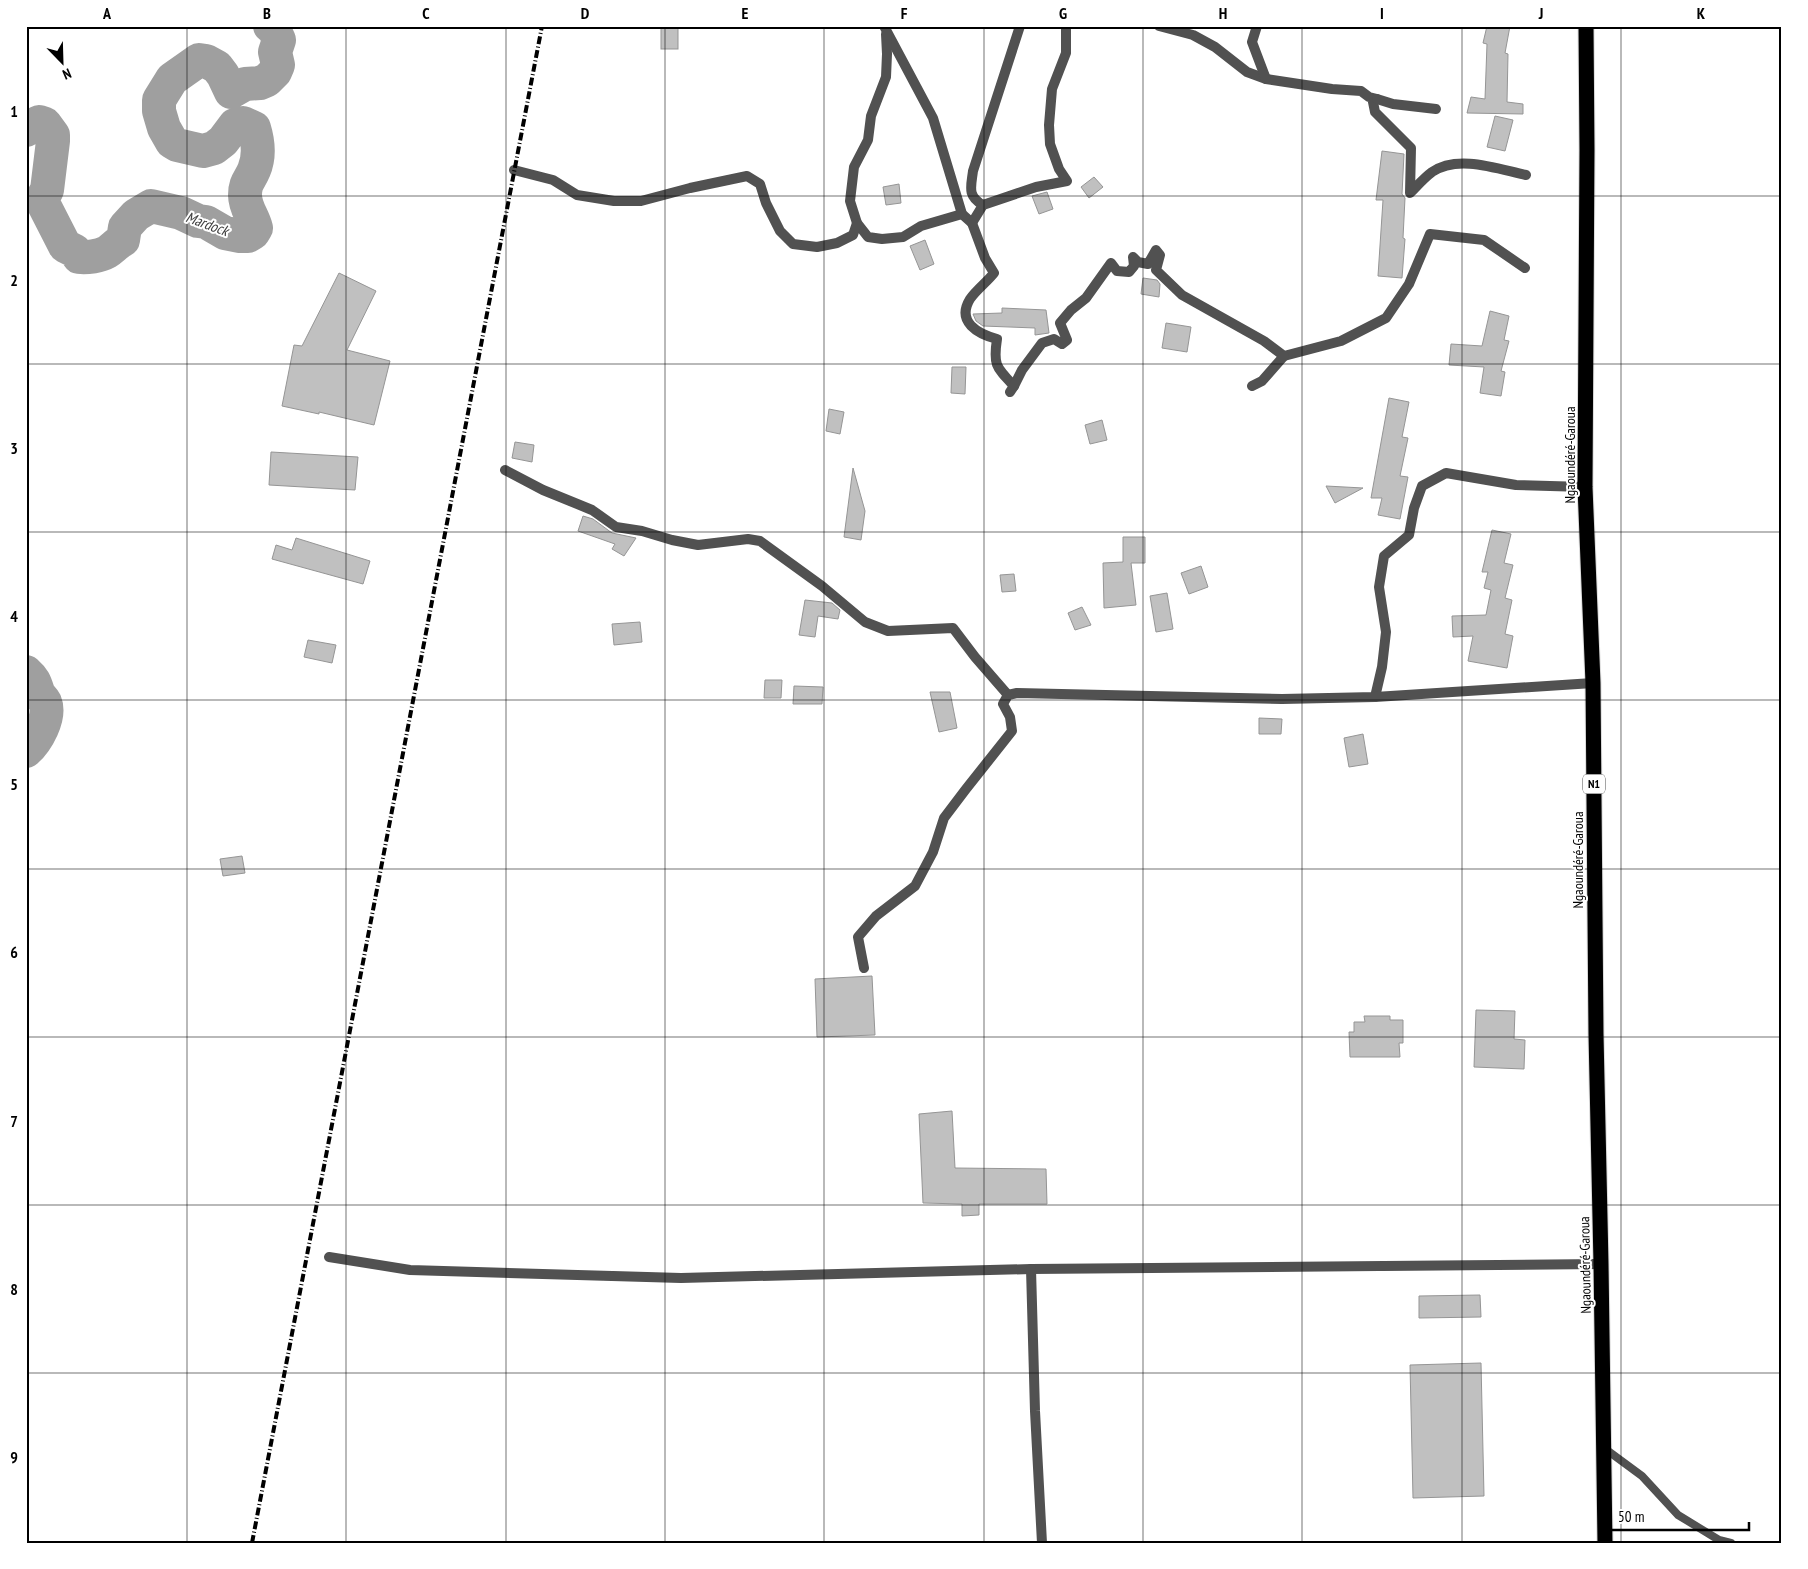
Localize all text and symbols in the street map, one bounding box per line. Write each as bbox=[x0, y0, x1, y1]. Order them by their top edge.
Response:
text: A bbox=[102, 3, 112, 23]
text: B bbox=[263, 3, 271, 23]
text: C bbox=[422, 3, 430, 23]
text: D bbox=[581, 3, 590, 23]
text: E bbox=[742, 3, 749, 23]
text: F bbox=[901, 3, 908, 23]
text: G bbox=[1059, 3, 1067, 23]
text: H bbox=[1219, 3, 1227, 23]
text: I bbox=[1380, 3, 1384, 23]
text: J bbox=[1538, 3, 1543, 23]
text: K bbox=[1697, 3, 1706, 23]
north arrow bbox=[38, 38, 88, 88]
text: N bbox=[60, 64, 74, 84]
text: 1 bbox=[10, 101, 18, 121]
water label: Mardock bbox=[183, 207, 233, 241]
text: 2 bbox=[10, 270, 18, 290]
street label: Ngaoundéré-Garoua bbox=[1561, 406, 1579, 504]
text: 3 bbox=[10, 438, 18, 458]
text: 4 bbox=[10, 606, 18, 626]
text: 5 bbox=[10, 774, 18, 794]
road number: N1 bbox=[1583, 774, 1605, 794]
street label: Ngaoundéré-Garoua bbox=[1569, 811, 1587, 909]
text: 6 bbox=[10, 942, 18, 962]
text: 7 bbox=[10, 1111, 18, 1131]
street label: Ngaoundéré-Garoua bbox=[1575, 1216, 1595, 1314]
text: 8 bbox=[10, 1279, 18, 1299]
text: 9 bbox=[10, 1447, 18, 1467]
scale bar bbox=[1610, 1499, 1749, 1531]
text: 50 m bbox=[1618, 1507, 1644, 1526]

